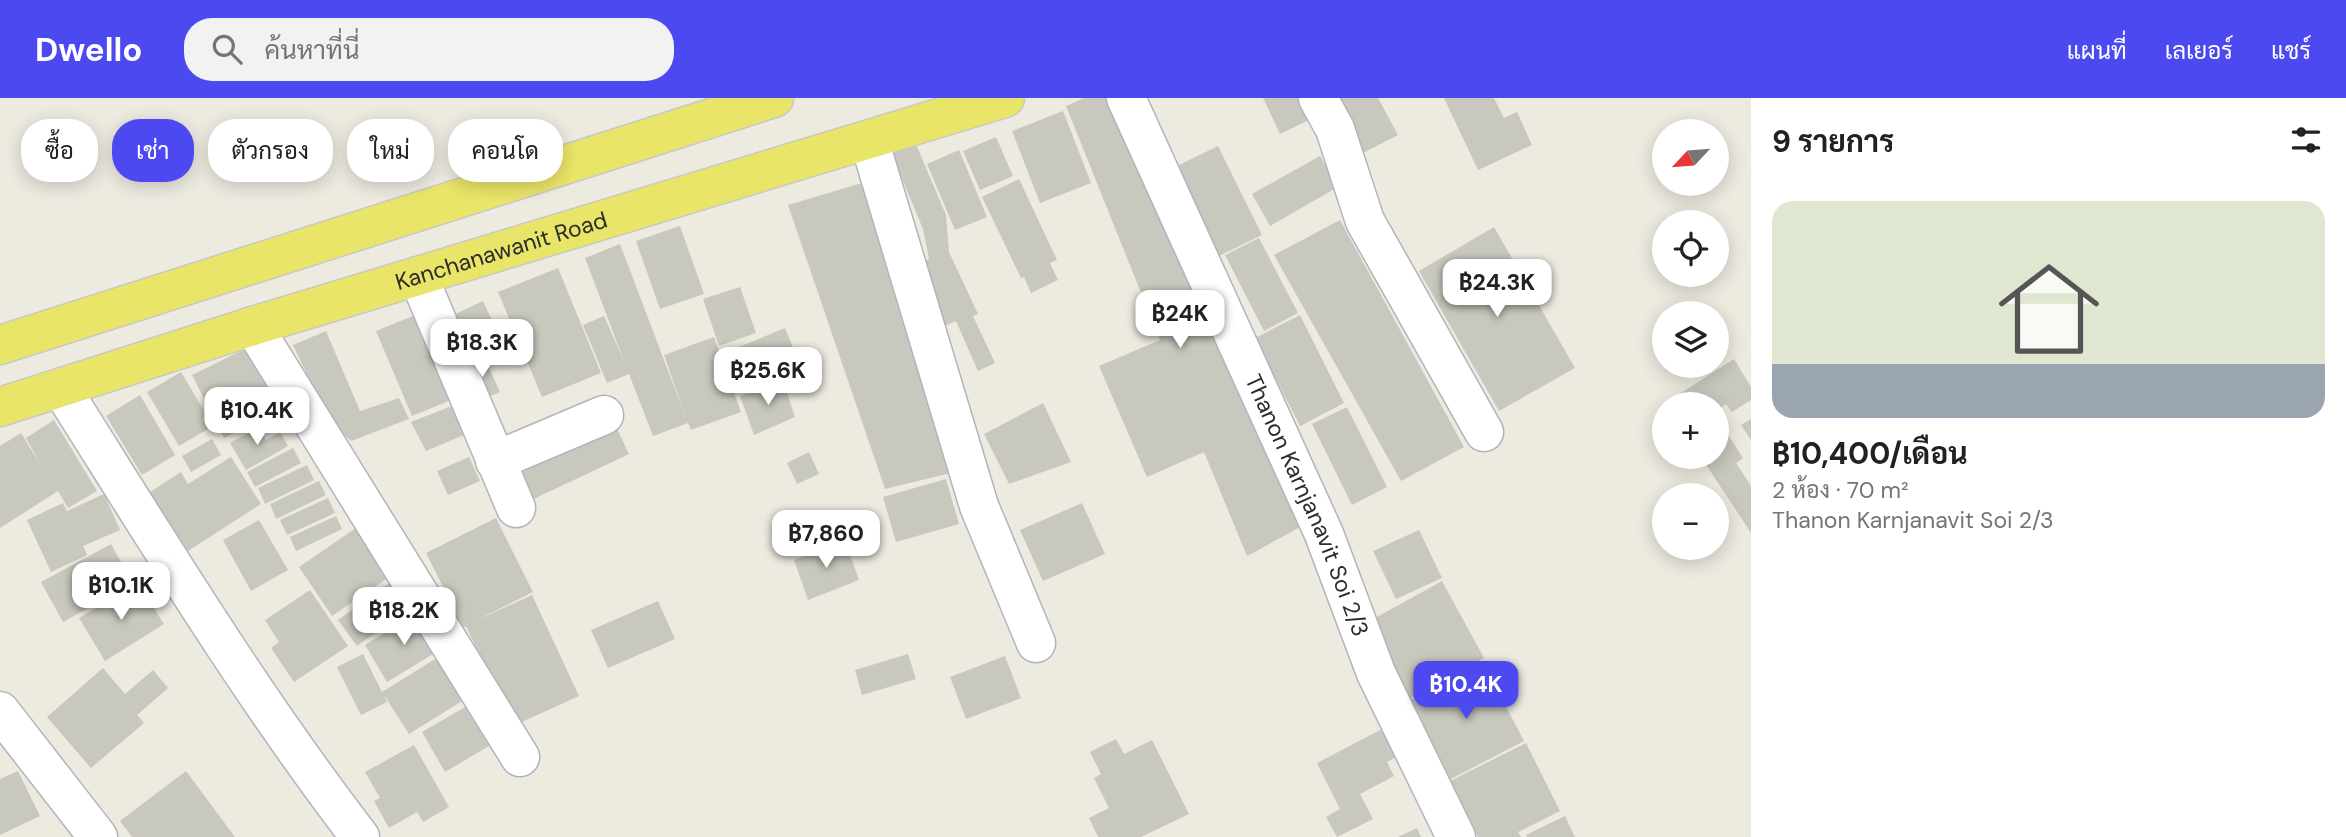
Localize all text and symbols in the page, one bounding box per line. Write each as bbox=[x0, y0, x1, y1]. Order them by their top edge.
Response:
search box bbox=[184, 18, 674, 81]
text: Dwello bbox=[35, 28, 142, 71]
icon: search bbox=[208, 30, 246, 68]
text: ค้นหาที่นี่ bbox=[264, 33, 359, 67]
text: แผนที่ bbox=[2067, 35, 2127, 66]
text: เลเยอร์ bbox=[2165, 35, 2233, 66]
text: แชร์ bbox=[2271, 35, 2311, 66]
chip: ซื้อ bbox=[21, 119, 98, 182]
chip: เช่า bbox=[112, 119, 194, 182]
chip: ตัวกรอง bbox=[208, 119, 333, 182]
chip: ใหม่ bbox=[347, 119, 434, 182]
chip: คอนโด bbox=[448, 119, 563, 182]
north arrow bbox=[1652, 119, 1729, 196]
map controls bbox=[1652, 119, 1729, 560]
icon: filters bbox=[2287, 121, 2325, 159]
text: 9 รายการ bbox=[1772, 122, 1894, 161]
street label: Kanchanawanit Road bbox=[391, 204, 611, 297]
button: locate bbox=[1652, 210, 1729, 287]
icon: home bbox=[1986, 246, 2112, 372]
pin: ฿24.3K bbox=[1440, 260, 1554, 319]
text: ฿24.3K bbox=[1459, 267, 1535, 297]
pin: ฿24K bbox=[1139, 290, 1221, 350]
text: ฿24K bbox=[1152, 298, 1208, 328]
button: layers bbox=[1652, 301, 1729, 378]
pin: ฿18.3K bbox=[425, 320, 539, 379]
text: ฿18.3K bbox=[446, 327, 518, 357]
pin: ฿25.6K bbox=[711, 348, 825, 407]
text: ฿25.6K bbox=[730, 355, 806, 385]
street label: Thanon Karnjanavit Soi 2/3 bbox=[1238, 370, 1376, 640]
pin: ฿10.4K bbox=[200, 388, 314, 447]
button: + bbox=[1652, 392, 1729, 469]
text: ฿10.4K bbox=[220, 395, 294, 425]
text: ฿10,400/เดือน bbox=[1772, 434, 1968, 473]
text: 2 ห้อง · 70 m² bbox=[1772, 475, 1909, 505]
button: − bbox=[1652, 483, 1729, 560]
text: Thanon Karnjanavit Soi 2/3 bbox=[1772, 505, 2054, 535]
pin: ฿7,860 bbox=[769, 510, 883, 570]
text: ฿7,860 bbox=[788, 518, 864, 548]
pin: ฿10.1K bbox=[64, 562, 178, 622]
text: ฿10.1K bbox=[88, 570, 154, 600]
pin: ฿18.2K bbox=[347, 588, 461, 647]
text: ฿18.2K bbox=[369, 595, 439, 625]
pin: ฿10.4K bbox=[1409, 662, 1523, 721]
text: ฿10.4K bbox=[1429, 669, 1503, 699]

